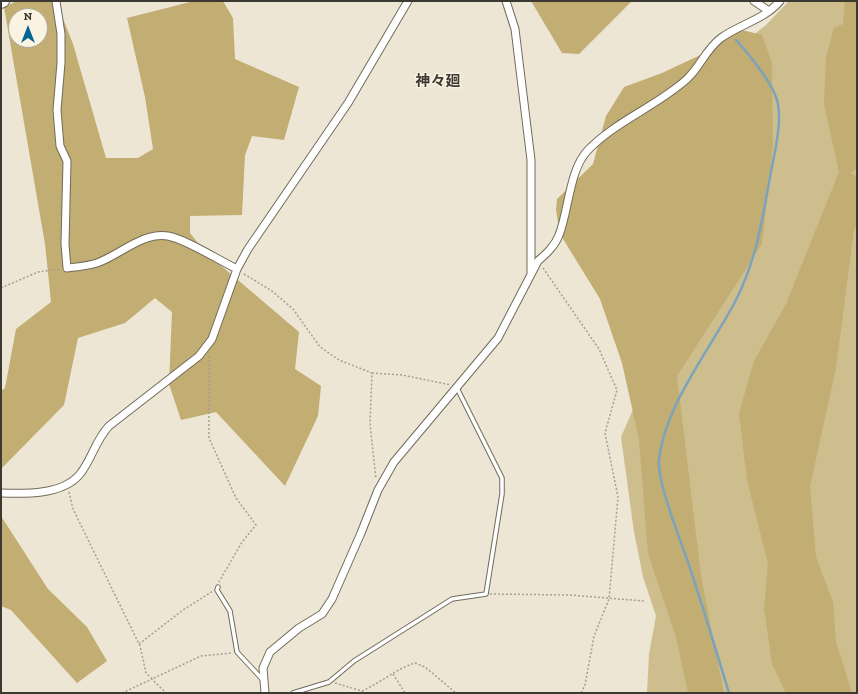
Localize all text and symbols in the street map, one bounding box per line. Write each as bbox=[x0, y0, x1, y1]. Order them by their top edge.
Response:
north arrow bbox=[8, 8, 48, 48]
text: N bbox=[24, 10, 32, 23]
district label: 神々廻 bbox=[416, 73, 460, 91]

